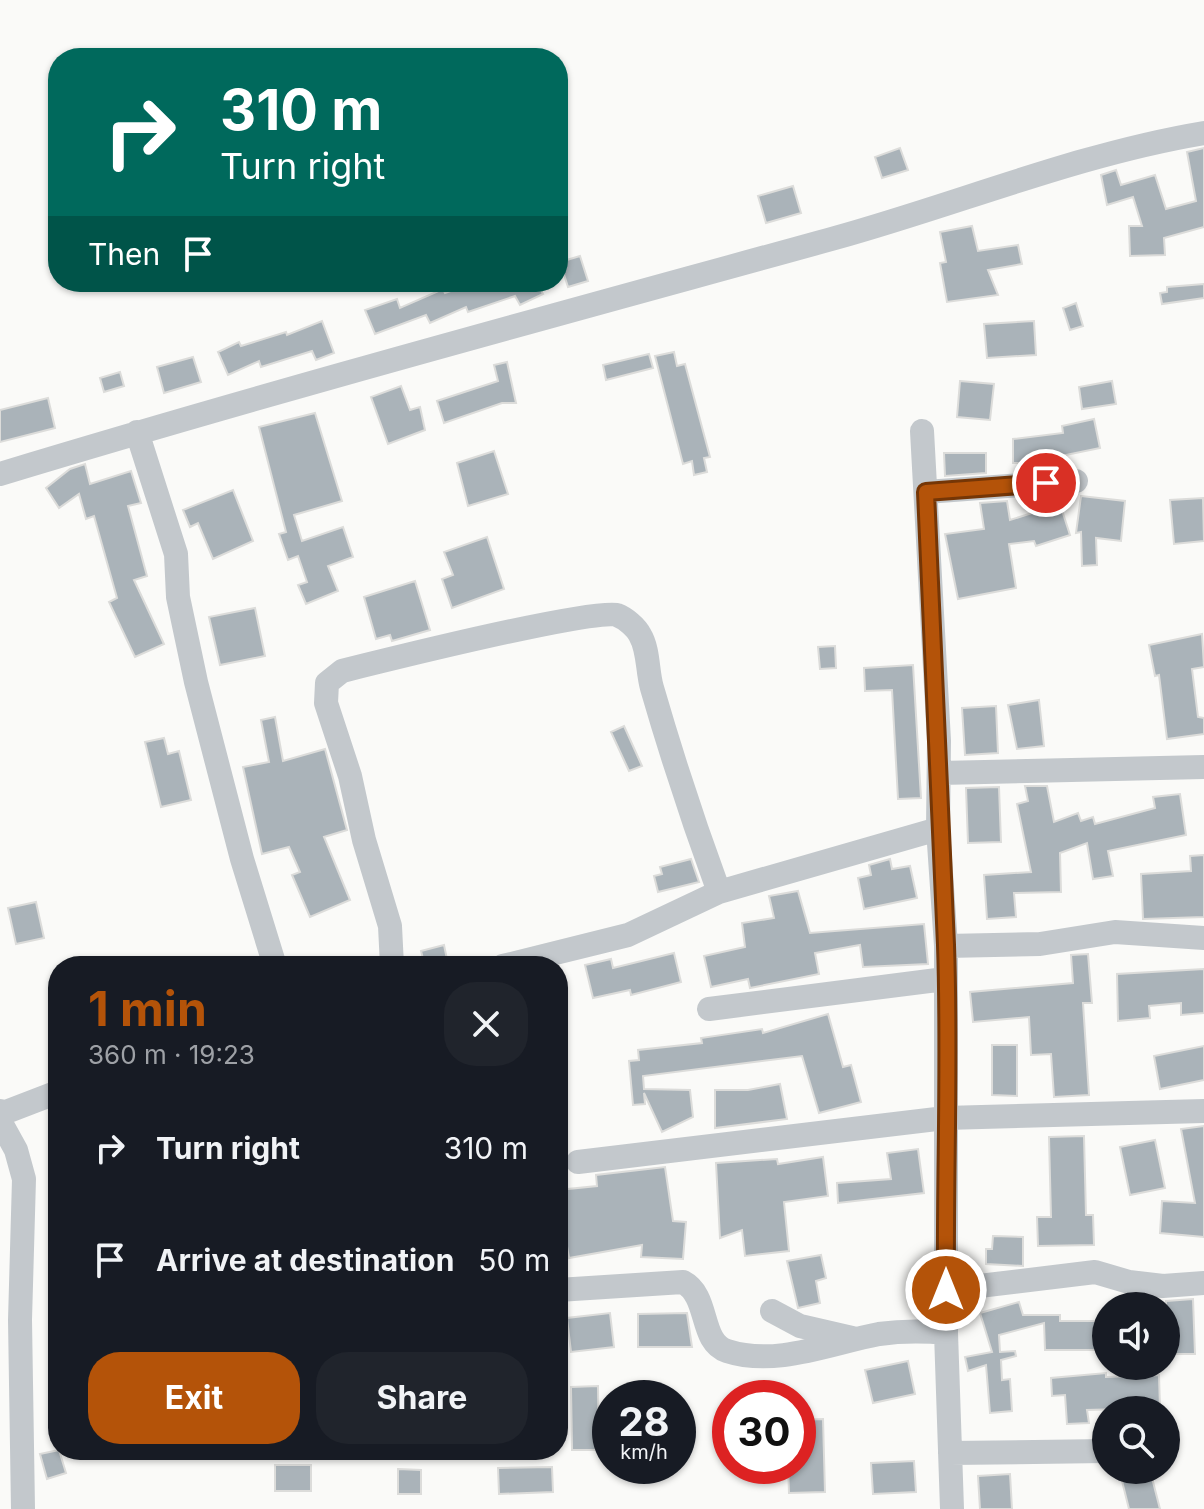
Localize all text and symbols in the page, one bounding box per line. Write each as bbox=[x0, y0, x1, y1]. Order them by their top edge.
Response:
text: 310 m bbox=[220, 76, 382, 144]
icon: right bbox=[88, 80, 192, 184]
text: Turn right bbox=[220, 144, 385, 188]
icon: arrive bbox=[176, 232, 220, 276]
text: Then bbox=[88, 236, 160, 272]
pin bbox=[1012, 449, 1080, 517]
icon: arrive bbox=[1024, 461, 1068, 505]
text: 1 min bbox=[88, 979, 207, 1038]
button: close bbox=[444, 982, 528, 1066]
text: 360 m · 19:23 bbox=[88, 1039, 255, 1070]
icon: right bbox=[88, 1126, 132, 1170]
text: Turn right bbox=[156, 1130, 300, 1166]
text: 310 m bbox=[444, 1130, 528, 1166]
icon: arrive bbox=[88, 1238, 132, 1282]
text: Arrive at destination bbox=[156, 1242, 454, 1278]
text: 50 m bbox=[478, 1242, 550, 1278]
position arrow bbox=[904, 1248, 988, 1332]
map controls bbox=[1092, 1292, 1180, 1484]
button: sound bbox=[1092, 1292, 1180, 1380]
button: Exit bbox=[88, 1352, 300, 1444]
button: Share bbox=[316, 1352, 528, 1444]
speed limit sign: 30 bbox=[712, 1380, 816, 1484]
button: search bbox=[1092, 1396, 1180, 1484]
text: 28 bbox=[618, 1397, 670, 1446]
text: km/h bbox=[620, 1440, 668, 1464]

